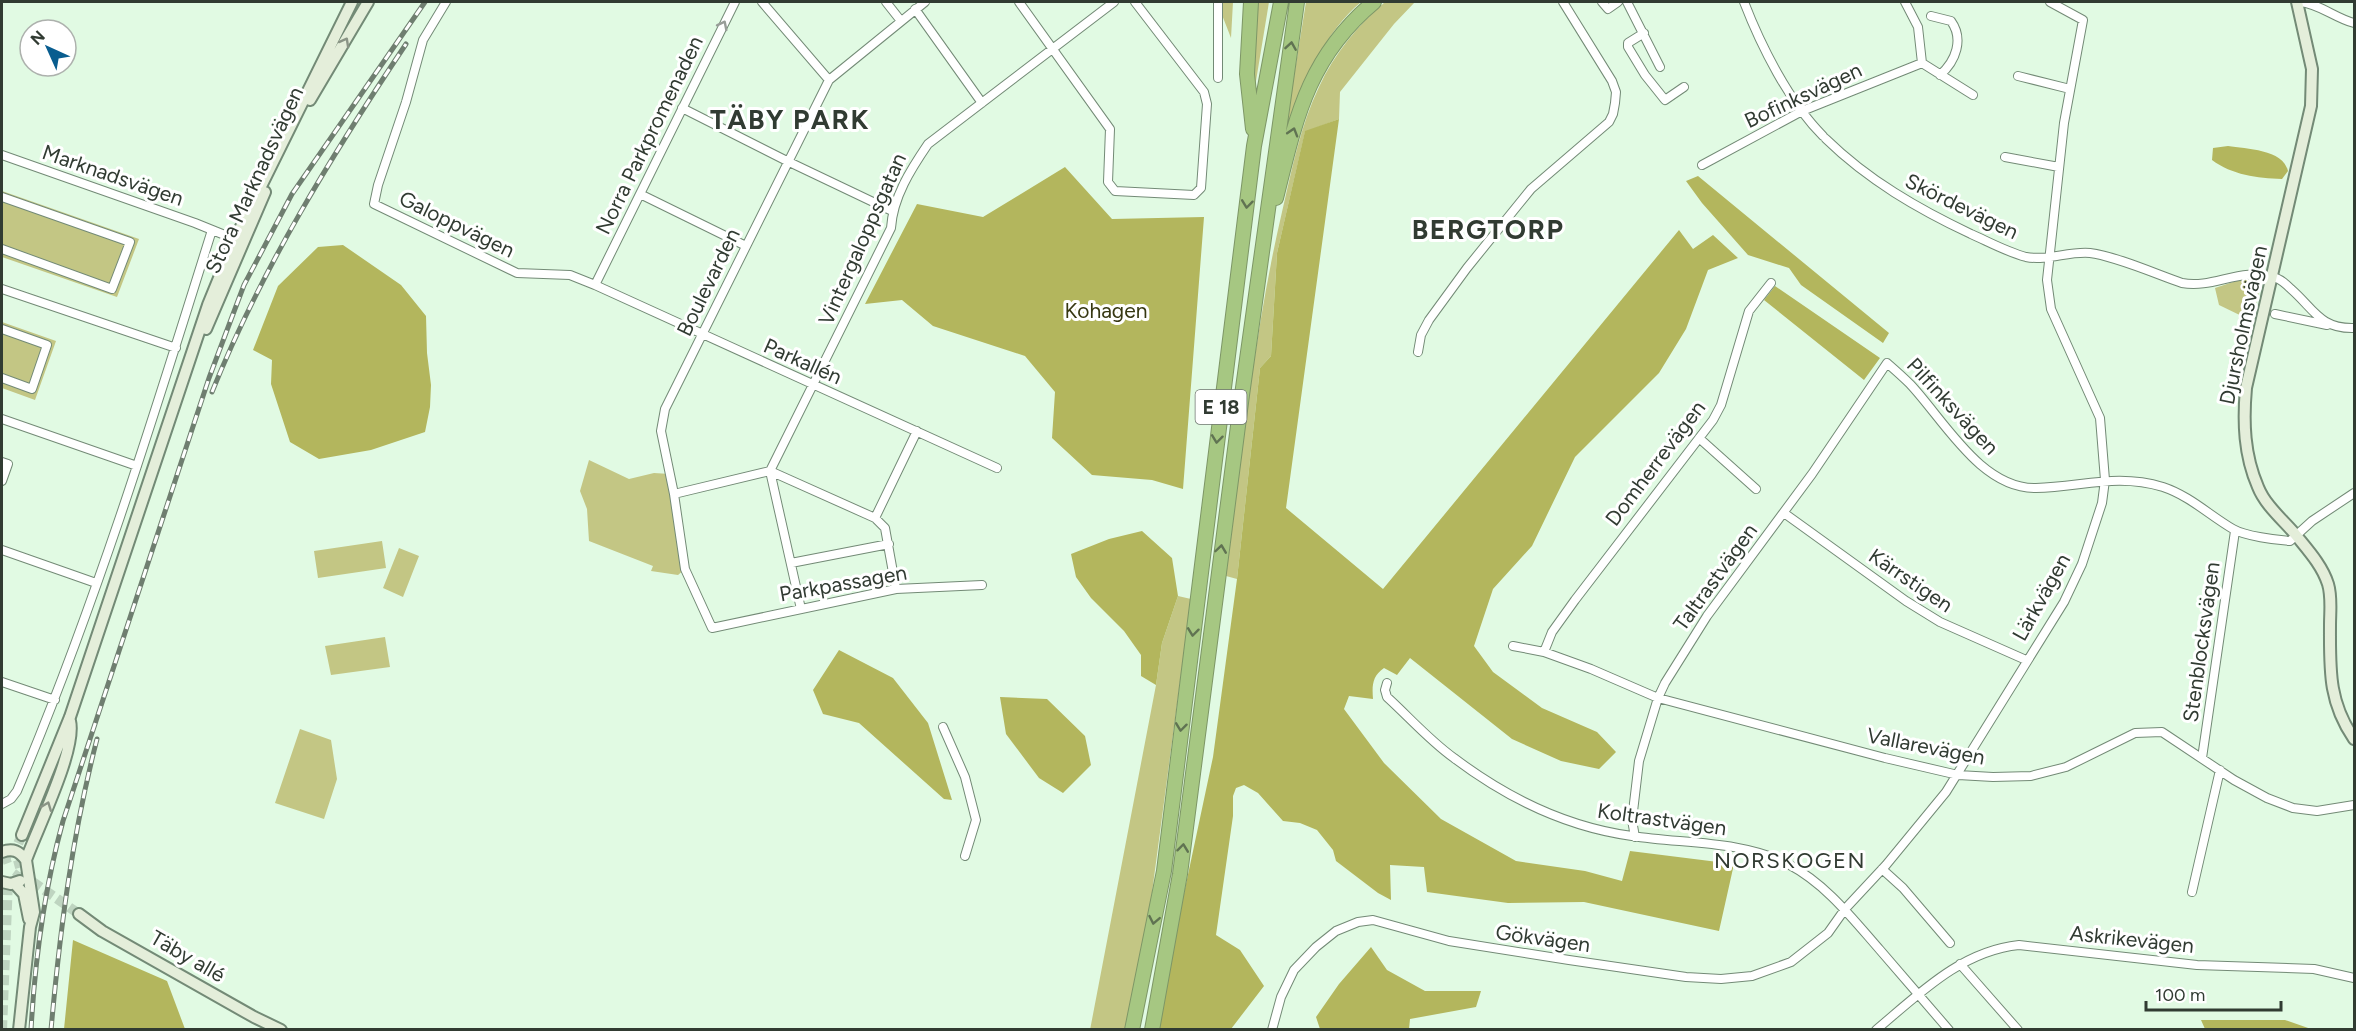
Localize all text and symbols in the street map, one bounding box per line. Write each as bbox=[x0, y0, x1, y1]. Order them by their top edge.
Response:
north arrow bbox=[18, 18, 78, 78]
one-way arrow bbox=[716, 21, 728, 32]
text: N bbox=[27, 27, 49, 49]
street label: Norra Parkpromenaden bbox=[590, 32, 708, 238]
one-way arrow bbox=[338, 38, 349, 49]
one-way arrow bbox=[1284, 41, 1296, 51]
street label: Bofinksvägen bbox=[1740, 57, 1866, 133]
street label: Stora Marknadsvägen bbox=[200, 83, 308, 277]
district label: TÄBY PARK bbox=[710, 103, 870, 136]
one-way arrow bbox=[1286, 127, 1298, 138]
street label: Marknadsvägen bbox=[39, 139, 187, 211]
street label: Vintergaloppsgatan bbox=[813, 149, 911, 329]
street label: Skördevägen bbox=[1901, 168, 2023, 244]
street label: Galoppvägen bbox=[395, 185, 519, 263]
one-way arrow bbox=[1241, 199, 1254, 208]
district label: BERGTORP bbox=[1412, 213, 1564, 246]
street label: Boulevarden bbox=[671, 224, 745, 340]
street label: Djursholmsvägen bbox=[2214, 243, 2272, 407]
park label: Kohagen bbox=[1065, 298, 1147, 323]
street label: Parkallén bbox=[760, 333, 846, 389]
street label: Pilfinksvägen bbox=[1902, 352, 2004, 460]
road number: E 18 bbox=[1196, 390, 1246, 424]
street label: Domherrevägen bbox=[1600, 396, 1710, 530]
one-way arrow bbox=[1212, 434, 1224, 443]
street label: Taltrastvägen bbox=[1668, 519, 1762, 635]
street label: Kärrstigen bbox=[1864, 543, 1958, 617]
one-way arrow bbox=[1215, 545, 1227, 554]
street label: Lärkvägen bbox=[2007, 549, 2075, 645]
street label: Parkpassagen bbox=[777, 560, 909, 606]
street label: Stenblocksvägen bbox=[2177, 560, 2225, 724]
one-way arrow bbox=[1187, 628, 1199, 637]
one-way arrow bbox=[1175, 722, 1188, 731]
street label: Vallarevägen bbox=[1865, 722, 1987, 770]
street label: Koltrastvägen bbox=[1596, 798, 1728, 840]
one-way arrow bbox=[40, 801, 52, 812]
one-way arrow bbox=[1177, 843, 1189, 852]
district label: NORSKOGEN bbox=[1714, 847, 1866, 874]
one-way arrow bbox=[1148, 915, 1161, 925]
street label: Gökvägen bbox=[1494, 919, 1592, 957]
street label: Askrikevägen bbox=[2069, 920, 2195, 958]
street label: Täby allé bbox=[146, 925, 230, 987]
scale bar bbox=[2146, 974, 2281, 1012]
text: 100 m bbox=[2155, 984, 2205, 1006]

